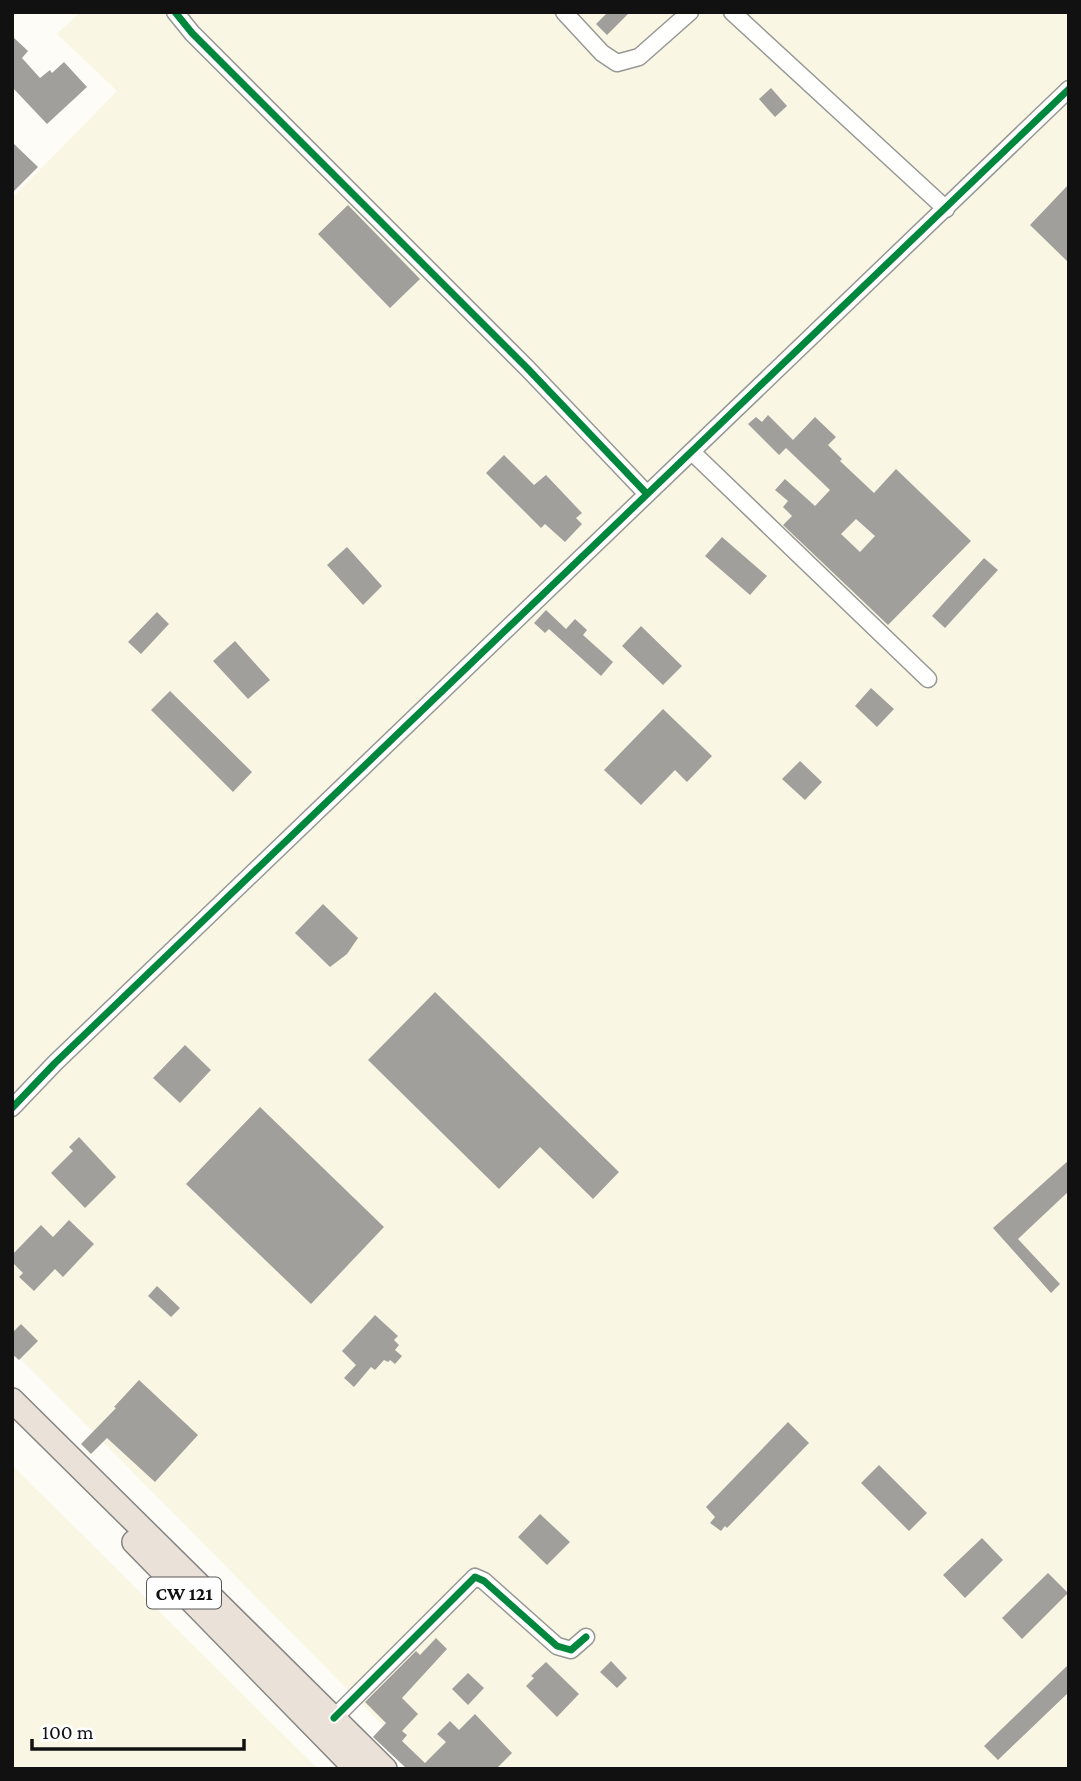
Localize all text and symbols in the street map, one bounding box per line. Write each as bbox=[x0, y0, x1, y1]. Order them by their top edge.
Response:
road number: CW 121 bbox=[147, 1578, 221, 1609]
scale bar bbox=[32, 1708, 243, 1752]
text: 100 m bbox=[42, 1720, 94, 1744]

